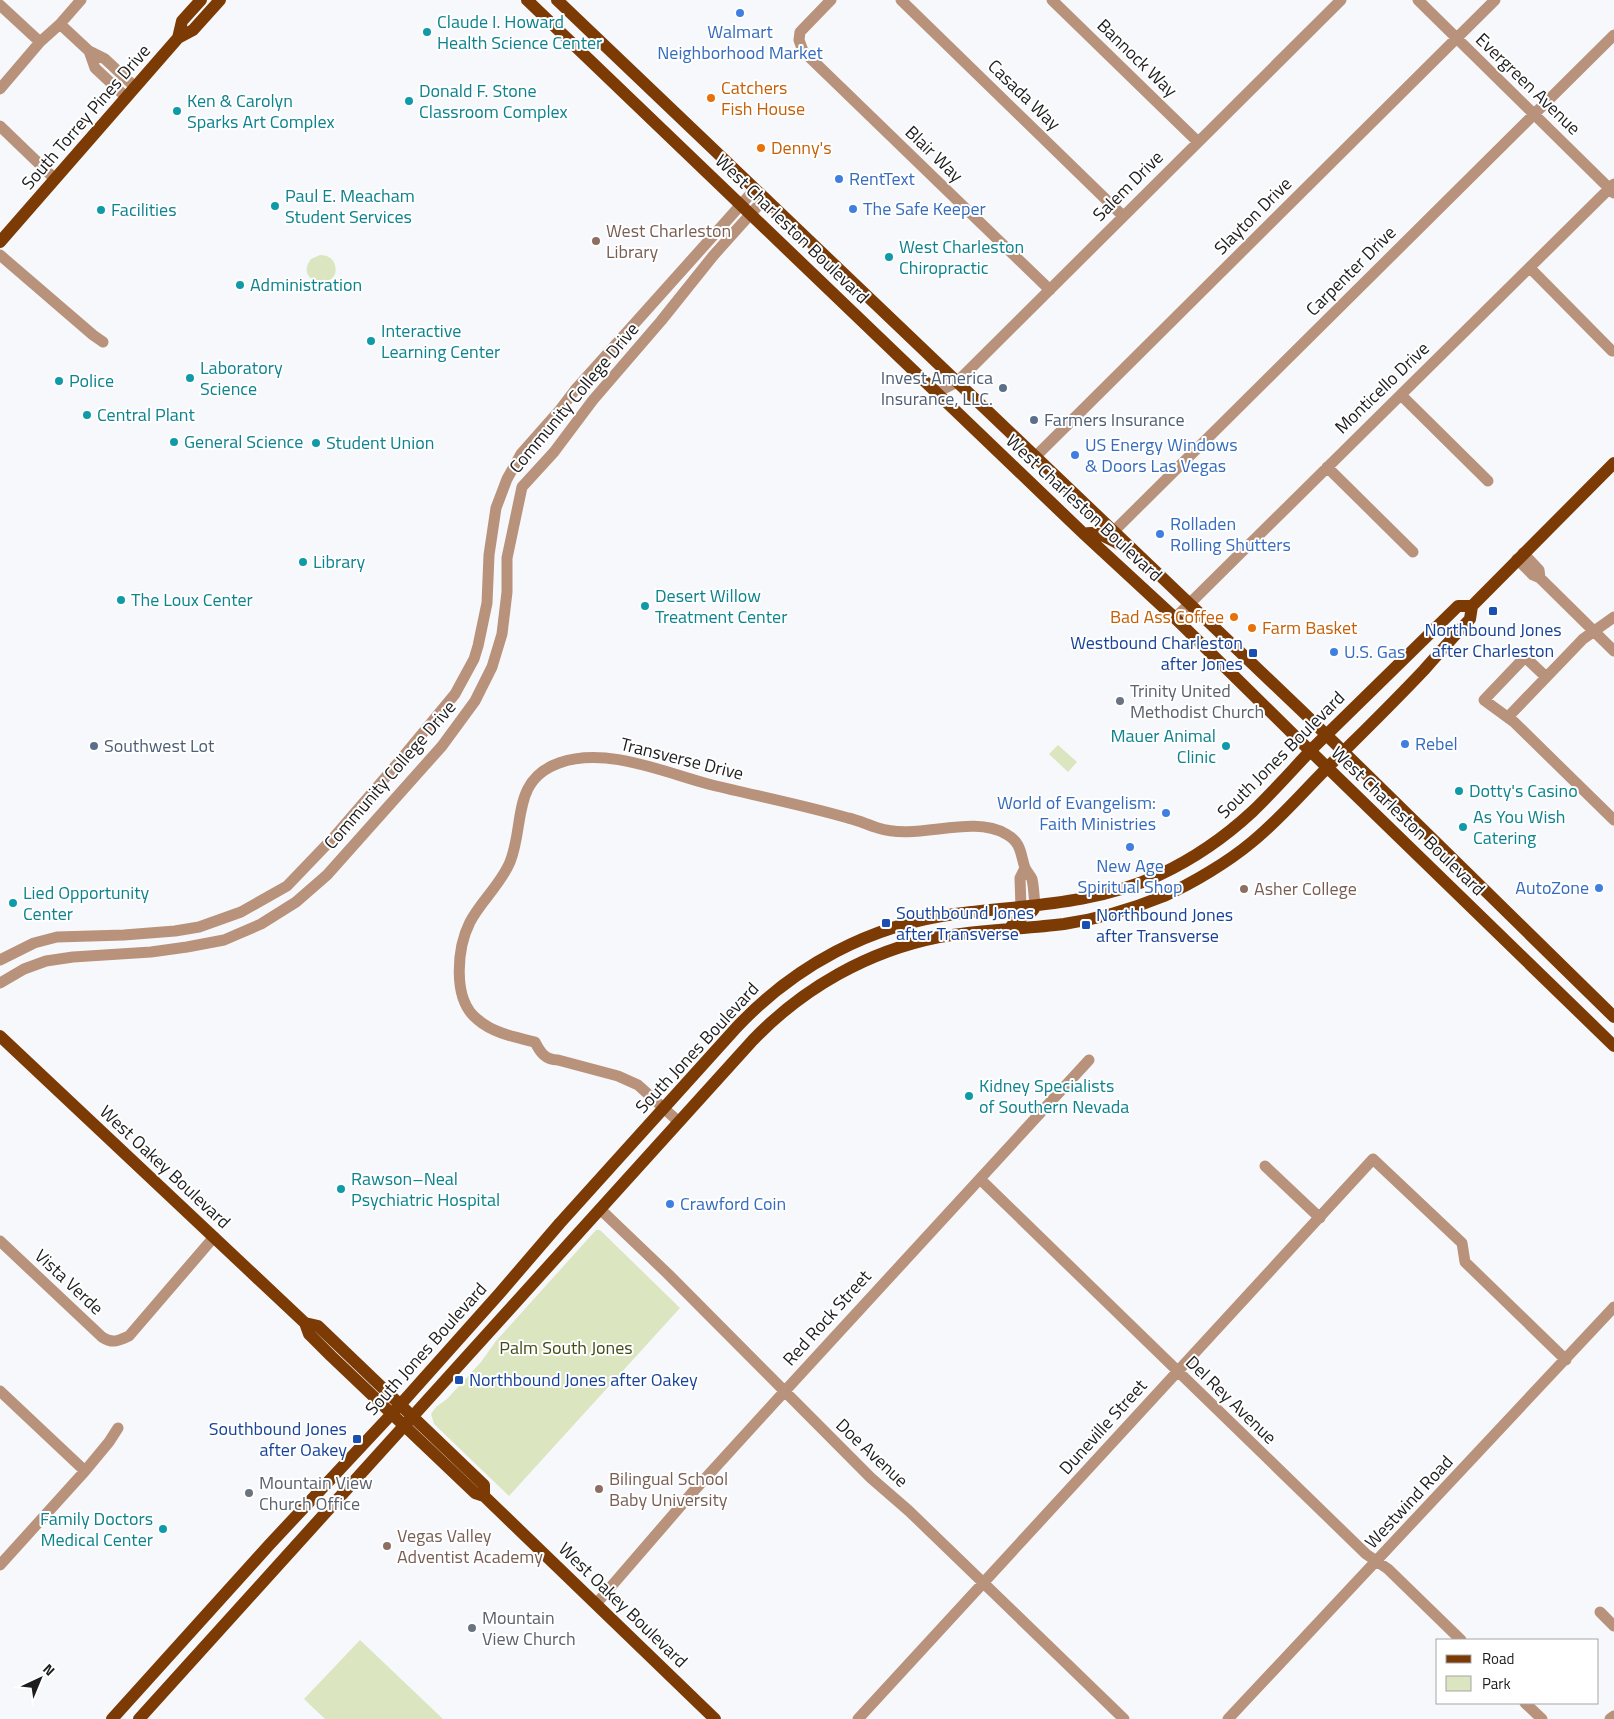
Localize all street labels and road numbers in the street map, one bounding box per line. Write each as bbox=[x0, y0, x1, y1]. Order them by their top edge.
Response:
street label: Bannock Way bbox=[1091, 12, 1184, 103]
street label: Evergreen Avenue bbox=[1470, 26, 1587, 141]
street label: South Torrey Pines Drive bbox=[15, 38, 157, 195]
street label: Casada Way bbox=[982, 53, 1067, 137]
street label: Blair Way bbox=[899, 119, 970, 188]
street label: Salem Drive bbox=[1086, 144, 1169, 227]
street label: West Charleston Boulevard bbox=[709, 148, 876, 310]
street label: Slayton Drive bbox=[1208, 171, 1298, 261]
street label: Carpenter Drive bbox=[1299, 219, 1402, 322]
street label: Community College Drive bbox=[502, 316, 645, 479]
street label: Monticello Drive bbox=[1328, 335, 1435, 440]
street label: West Charleston Boulevard bbox=[1000, 428, 1169, 588]
street label: South Jones Boulevard bbox=[1211, 685, 1351, 825]
street label: Community College Drive bbox=[317, 694, 462, 855]
street label: Transverse Drive bbox=[618, 730, 746, 787]
street label: West Charleston Boulevard bbox=[1325, 740, 1492, 902]
street label: South Jones Boulevard bbox=[629, 976, 765, 1119]
street label: West Oakey Boulevard bbox=[94, 1099, 237, 1235]
street label: Vista Verde bbox=[29, 1243, 110, 1321]
street label: Red Rock Street bbox=[776, 1263, 878, 1372]
street label: South Jones Boulevard bbox=[358, 1276, 493, 1421]
street label: Del Rey Avenue bbox=[1180, 1349, 1283, 1450]
street label: Duneville Street bbox=[1052, 1372, 1153, 1480]
street label: Doe Avenue bbox=[830, 1412, 915, 1493]
street label: Westwind Road bbox=[1358, 1449, 1459, 1554]
street label: West Oakey Boulevard bbox=[553, 1536, 694, 1674]

